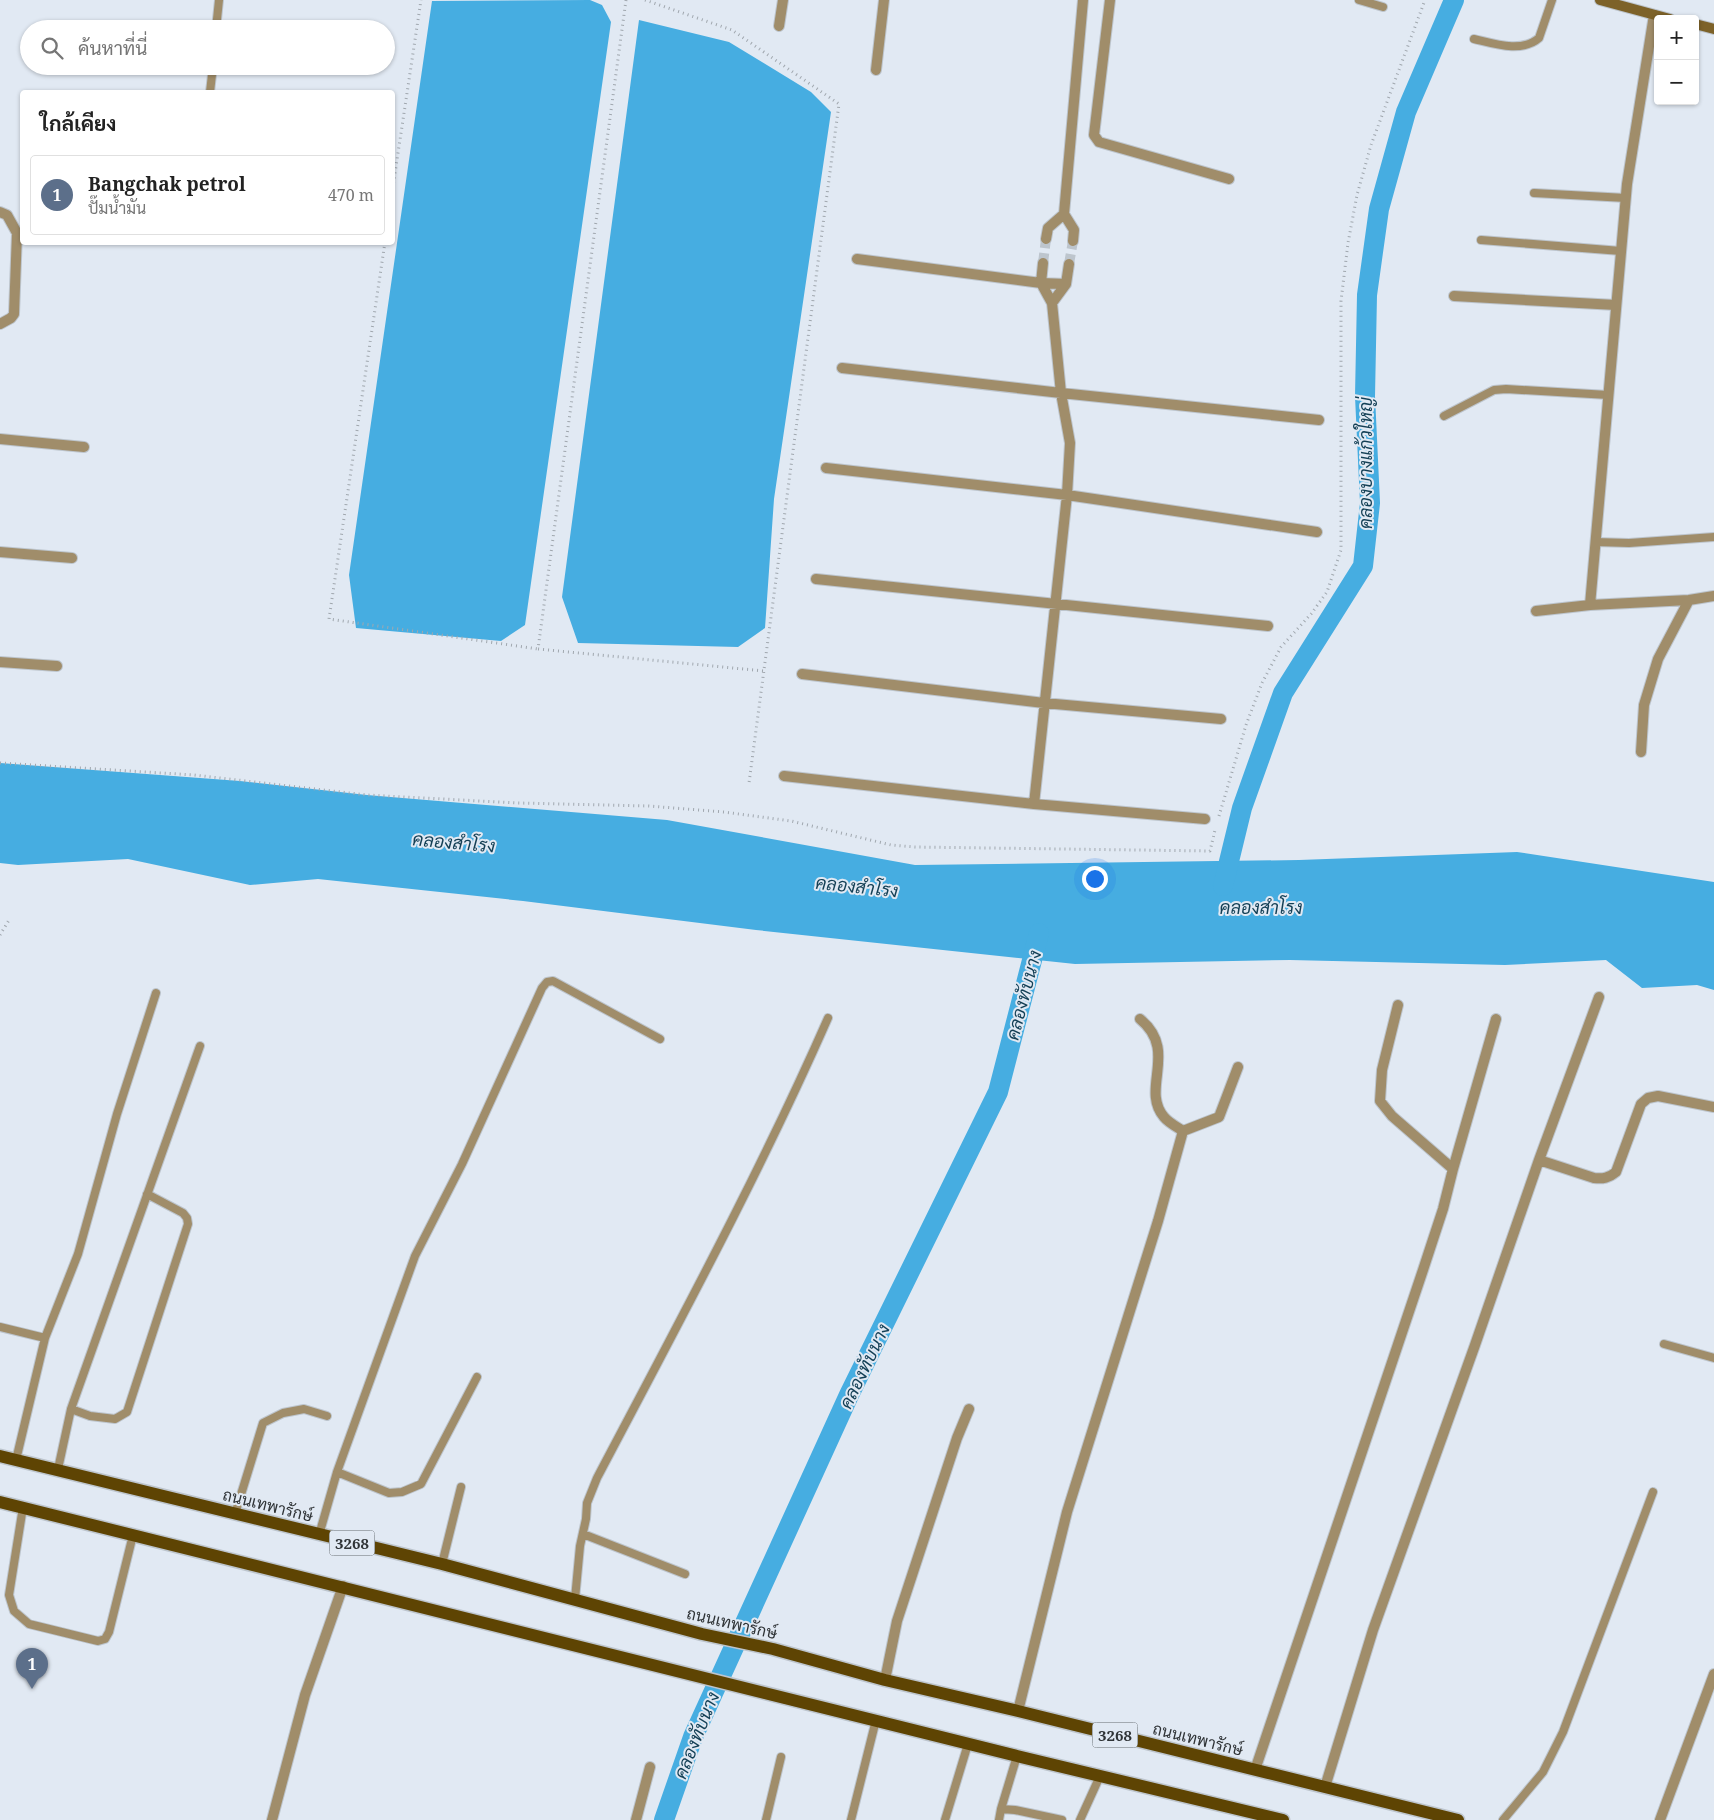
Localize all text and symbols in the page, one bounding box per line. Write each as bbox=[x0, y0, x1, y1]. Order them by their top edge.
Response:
map controls bbox=[1654, 15, 1699, 105]
button: + bbox=[1654, 15, 1699, 60]
search box bbox=[20, 20, 395, 75]
icon: search bbox=[38, 34, 66, 62]
text: ค้นหาที่นี่ bbox=[78, 35, 147, 61]
button: − bbox=[1654, 60, 1699, 105]
text: ใกล้เคียง bbox=[40, 109, 116, 137]
text: Bangchak petrol bbox=[88, 171, 246, 197]
text: 1 bbox=[52, 184, 62, 206]
text: 470 m bbox=[328, 184, 374, 206]
text: ปั๊มน้ำมัน bbox=[88, 197, 146, 219]
water label: คลองบางแก้วใหญ่ bbox=[1353, 396, 1377, 529]
water label: คลองสำโรง bbox=[412, 826, 496, 858]
your location bbox=[1082, 866, 1108, 892]
water label: คลองสำโรง bbox=[815, 870, 899, 902]
water label: คลองสำโรง bbox=[1220, 895, 1302, 919]
water label: คลองทับนาง bbox=[1000, 948, 1046, 1042]
water label: คลองทับนาง bbox=[833, 1319, 895, 1413]
street label: ถนนเทพารักษ์ bbox=[221, 1482, 316, 1527]
road number: 3268 bbox=[330, 1530, 374, 1556]
street label: ถนนเทพารักษ์ bbox=[685, 1601, 780, 1644]
pin: 1 bbox=[16, 1648, 48, 1689]
water label: คลองทับนาง bbox=[668, 1688, 724, 1782]
street label: ถนนเทพารักษ์ bbox=[1151, 1716, 1246, 1761]
road number: 3268 bbox=[1092, 1722, 1138, 1748]

